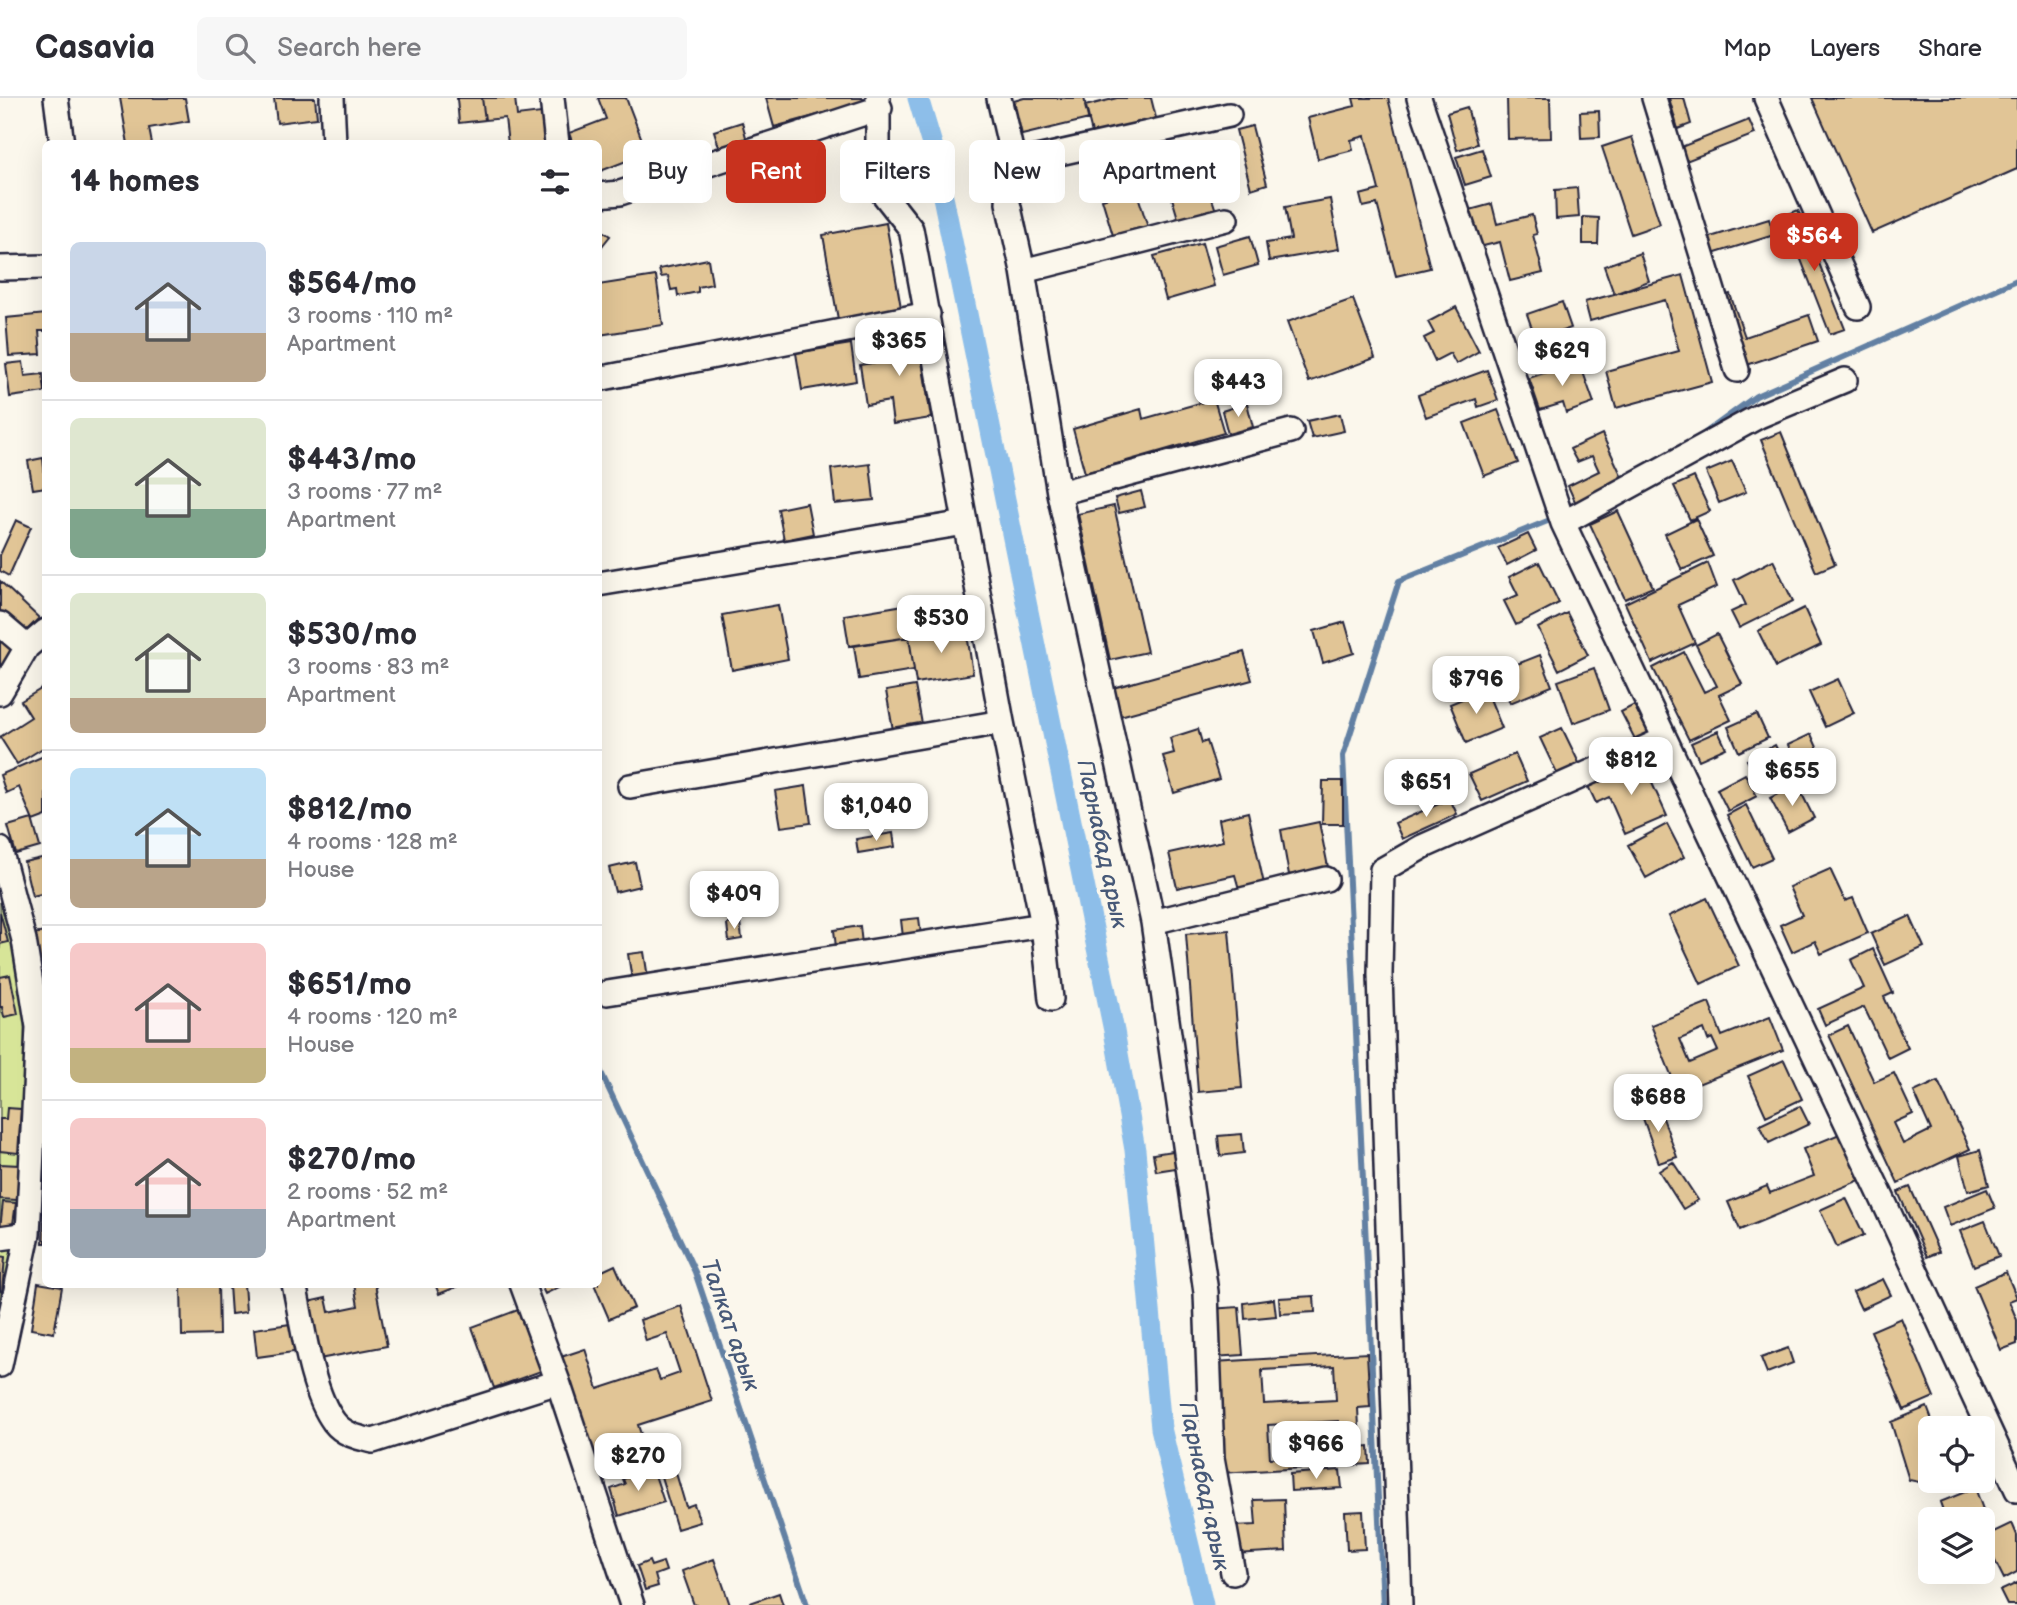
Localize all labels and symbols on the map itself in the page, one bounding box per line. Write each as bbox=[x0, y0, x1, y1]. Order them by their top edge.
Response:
pin: $564 bbox=[1773, 214, 1855, 273]
pin: $365 bbox=[858, 318, 940, 378]
pin: $629 bbox=[1521, 328, 1603, 388]
pin: $443 bbox=[1197, 360, 1279, 419]
pin: $530 bbox=[900, 596, 982, 655]
pin: $796 bbox=[1435, 656, 1517, 716]
pin: $812 bbox=[1590, 738, 1672, 797]
pin: $655 bbox=[1751, 748, 1833, 808]
water label: Парнабад арык bbox=[1070, 757, 1134, 932]
pin: $651 bbox=[1385, 760, 1467, 819]
pin: $1,040 bbox=[819, 784, 933, 843]
pin: $409 bbox=[693, 872, 775, 931]
pin: $688 bbox=[1617, 1074, 1699, 1134]
water label: Талкат арык bbox=[694, 1255, 766, 1396]
water label: Парнабад арык bbox=[1172, 1399, 1236, 1574]
pin: $966 bbox=[1275, 1422, 1357, 1481]
pin: $270 bbox=[597, 1434, 679, 1493]

